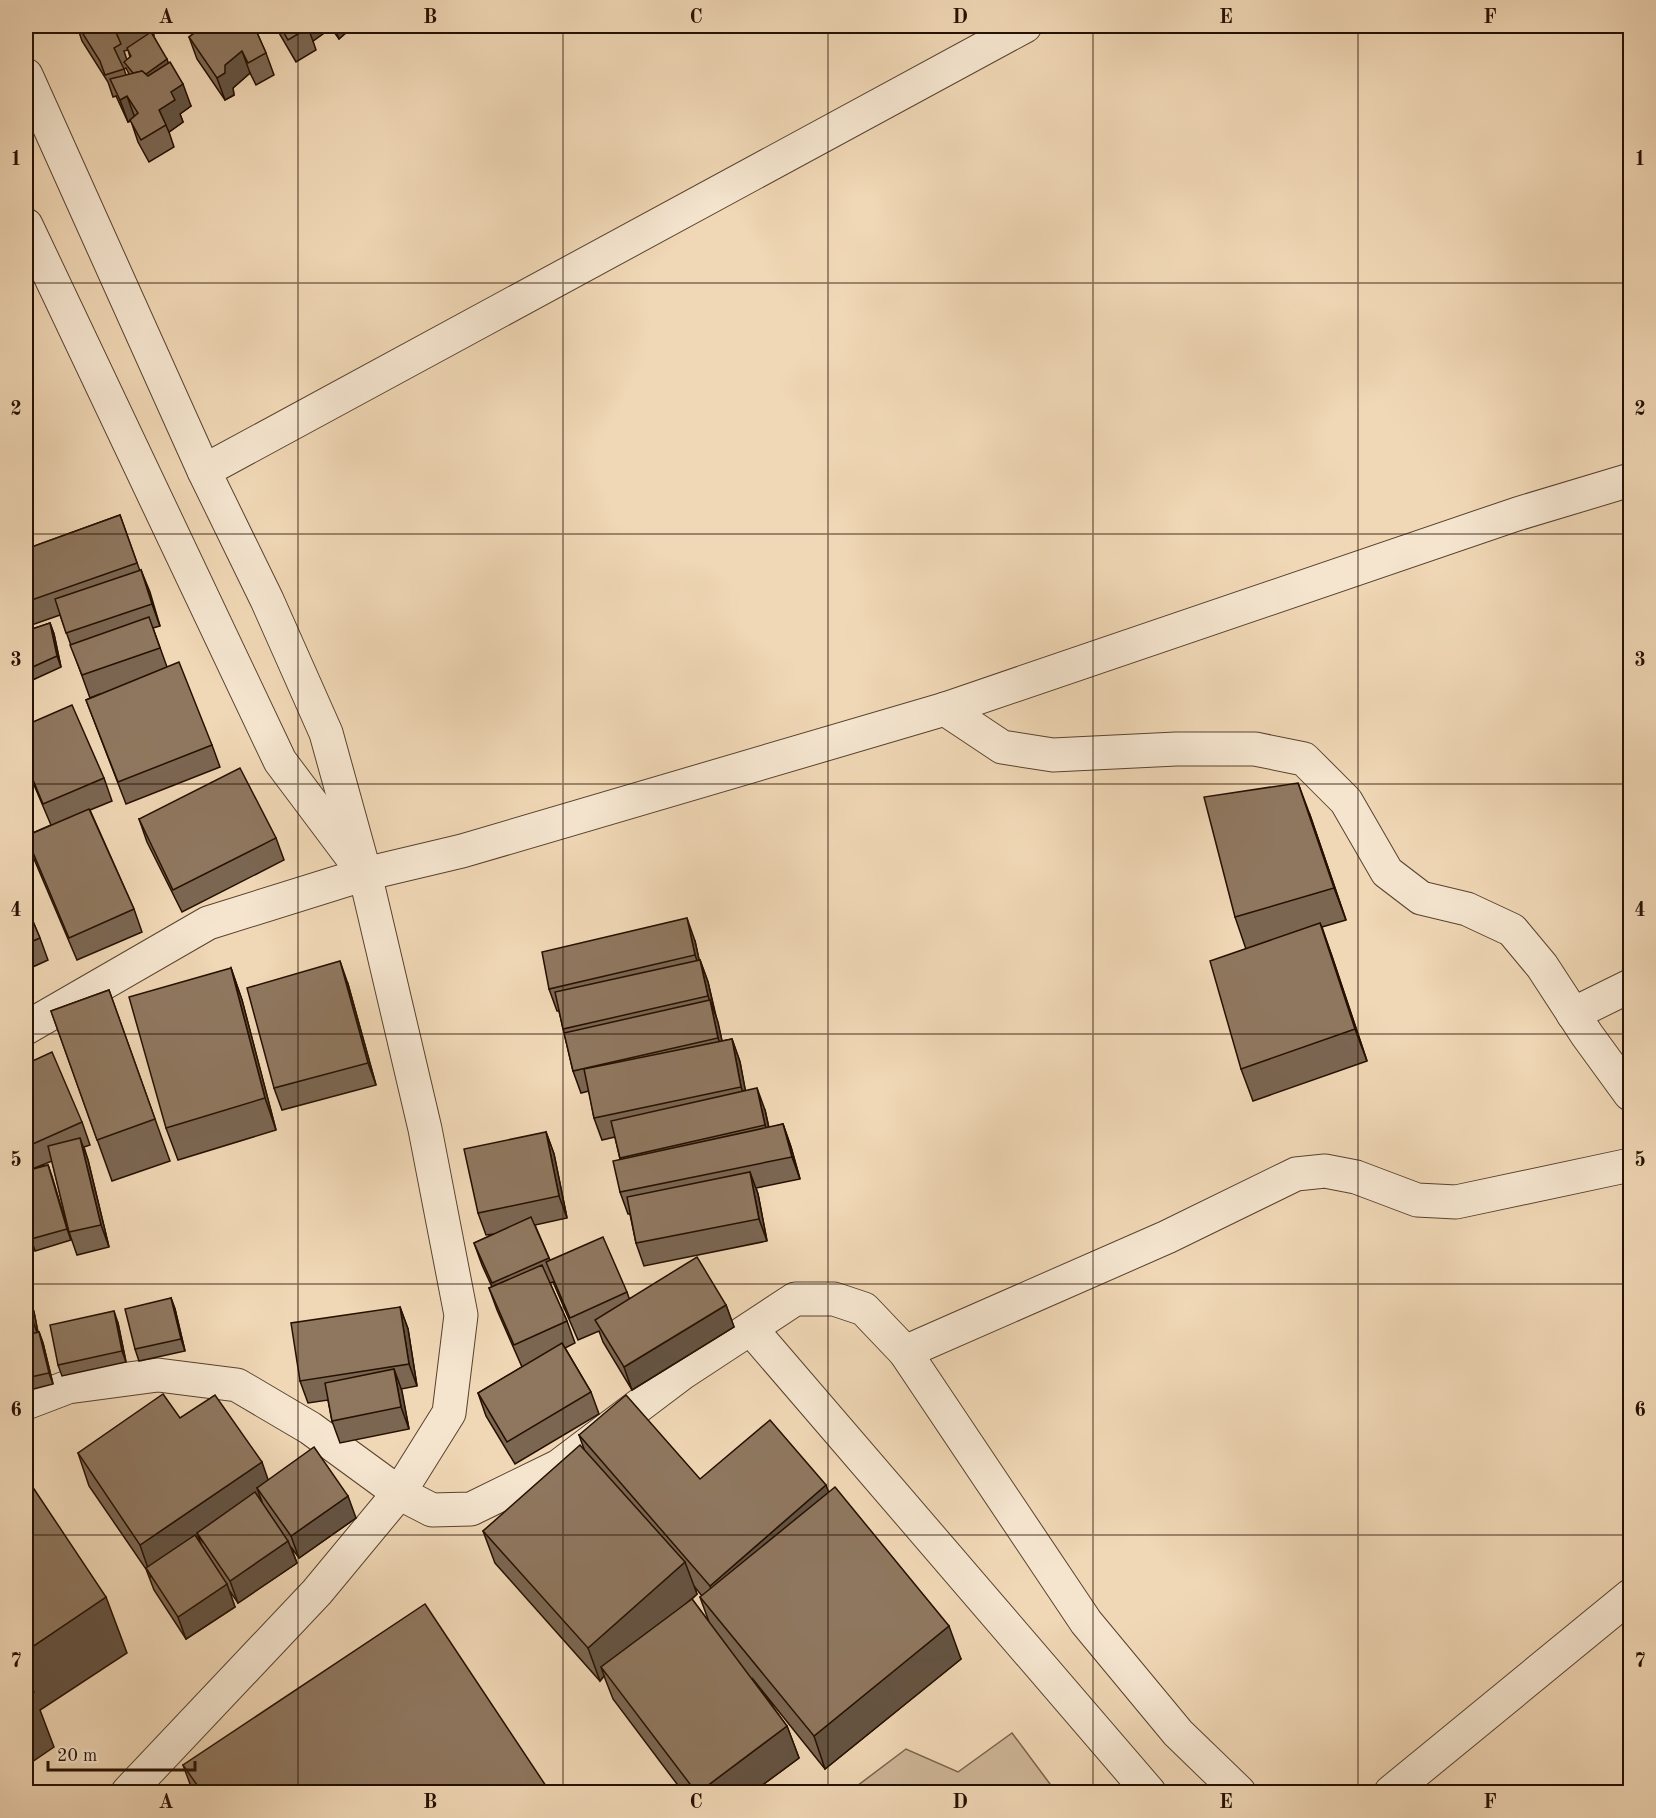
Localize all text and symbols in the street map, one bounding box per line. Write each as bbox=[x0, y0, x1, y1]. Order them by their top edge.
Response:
text: A bbox=[158, 8, 174, 28]
text: B bbox=[423, 8, 437, 28]
text: C bbox=[689, 8, 703, 28]
text: D bbox=[952, 8, 968, 28]
text: E bbox=[1219, 8, 1233, 28]
text: F bbox=[1483, 8, 1497, 28]
text: 1 bbox=[10, 150, 22, 170]
text: 1 bbox=[1634, 150, 1646, 170]
text: 2 bbox=[10, 400, 22, 420]
text: 2 bbox=[1634, 400, 1646, 420]
text: 3 bbox=[10, 651, 22, 671]
text: 3 bbox=[1634, 651, 1646, 671]
text: 4 bbox=[10, 901, 22, 921]
text: 4 bbox=[1634, 901, 1646, 921]
text: 5 bbox=[10, 1150, 22, 1171]
text: 5 bbox=[1634, 1150, 1646, 1171]
text: 6 bbox=[10, 1401, 22, 1421]
text: 6 bbox=[1634, 1401, 1646, 1421]
text: 7 bbox=[10, 1652, 22, 1672]
text: 7 bbox=[1634, 1652, 1646, 1672]
scale bar bbox=[48, 1734, 195, 1772]
text: 20 m bbox=[57, 1747, 97, 1765]
text: A bbox=[158, 1793, 174, 1813]
text: B bbox=[423, 1793, 437, 1813]
text: C bbox=[689, 1793, 703, 1813]
text: D bbox=[952, 1793, 968, 1813]
text: E bbox=[1219, 1793, 1233, 1813]
text: F bbox=[1483, 1793, 1497, 1813]

